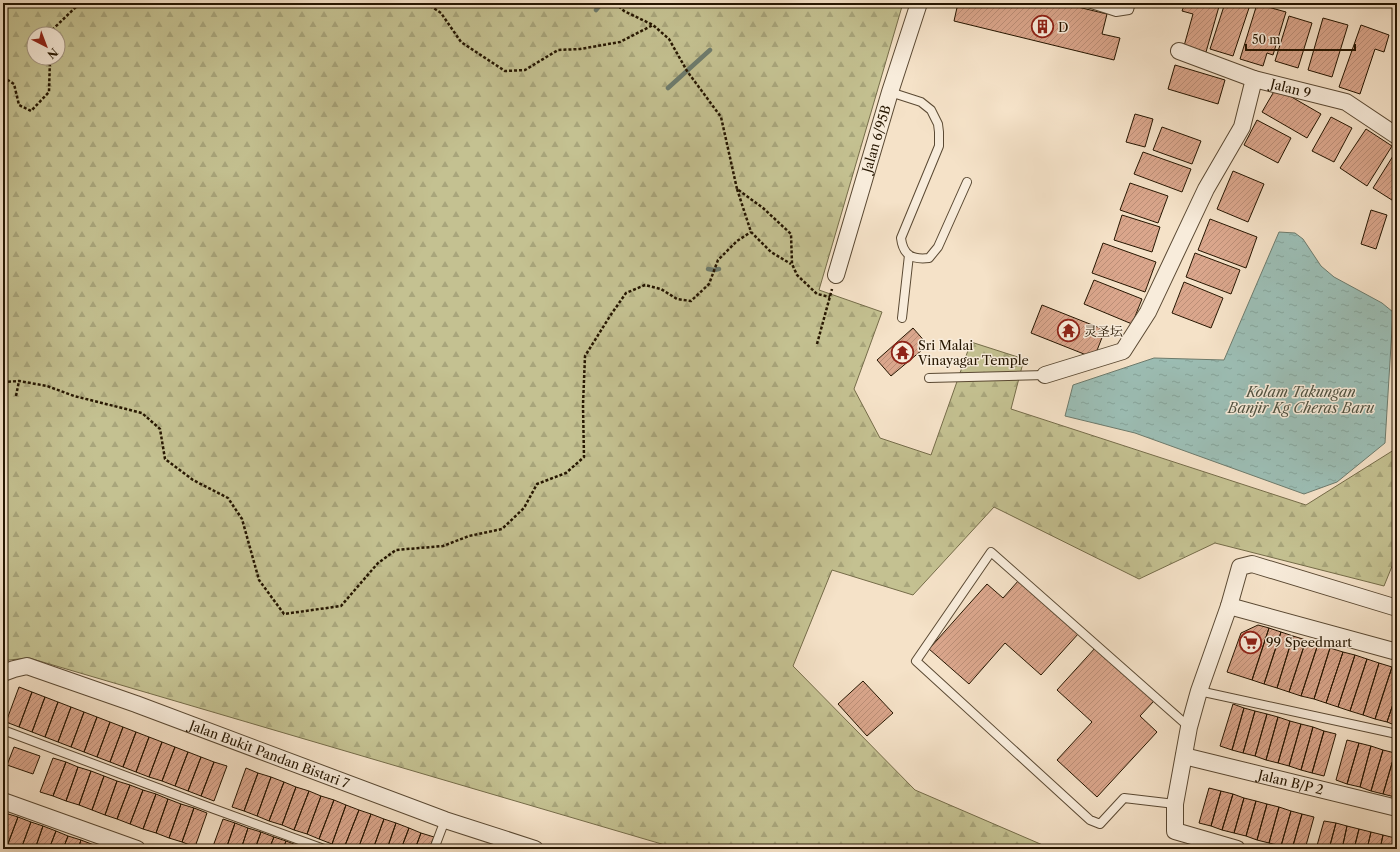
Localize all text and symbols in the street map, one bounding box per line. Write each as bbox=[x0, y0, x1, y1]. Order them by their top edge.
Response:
building icon: D bbox=[1029, 14, 1055, 40]
place label: D bbox=[1058, 19, 1069, 35]
north arrow bbox=[26, 26, 66, 66]
scale bar bbox=[1246, 26, 1355, 52]
text: 50 m bbox=[1252, 32, 1281, 47]
text: N bbox=[44, 45, 61, 62]
street label: Jalan 9 bbox=[1267, 75, 1313, 101]
street label: Jalan 6/95B bbox=[858, 103, 894, 176]
temple icon: 灵圣坛 bbox=[1055, 318, 1081, 344]
place label: 灵圣坛 bbox=[1084, 323, 1123, 339]
place label: Sri Malai Vinayagar Temple bbox=[917, 337, 1029, 368]
temple icon: Sri Malai Vinayagar Temple bbox=[889, 339, 915, 365]
water label: Kolam Takungan Banjir Kg Cheras Baru bbox=[1227, 383, 1375, 417]
supermarket icon: 99 Speedmart bbox=[1238, 629, 1264, 655]
place label: 99 Speedmart bbox=[1266, 634, 1352, 650]
street label: Jalan Bukit Pandan Bistari 7 bbox=[185, 716, 352, 792]
street label: Jalan B/P 2 bbox=[1255, 766, 1325, 798]

